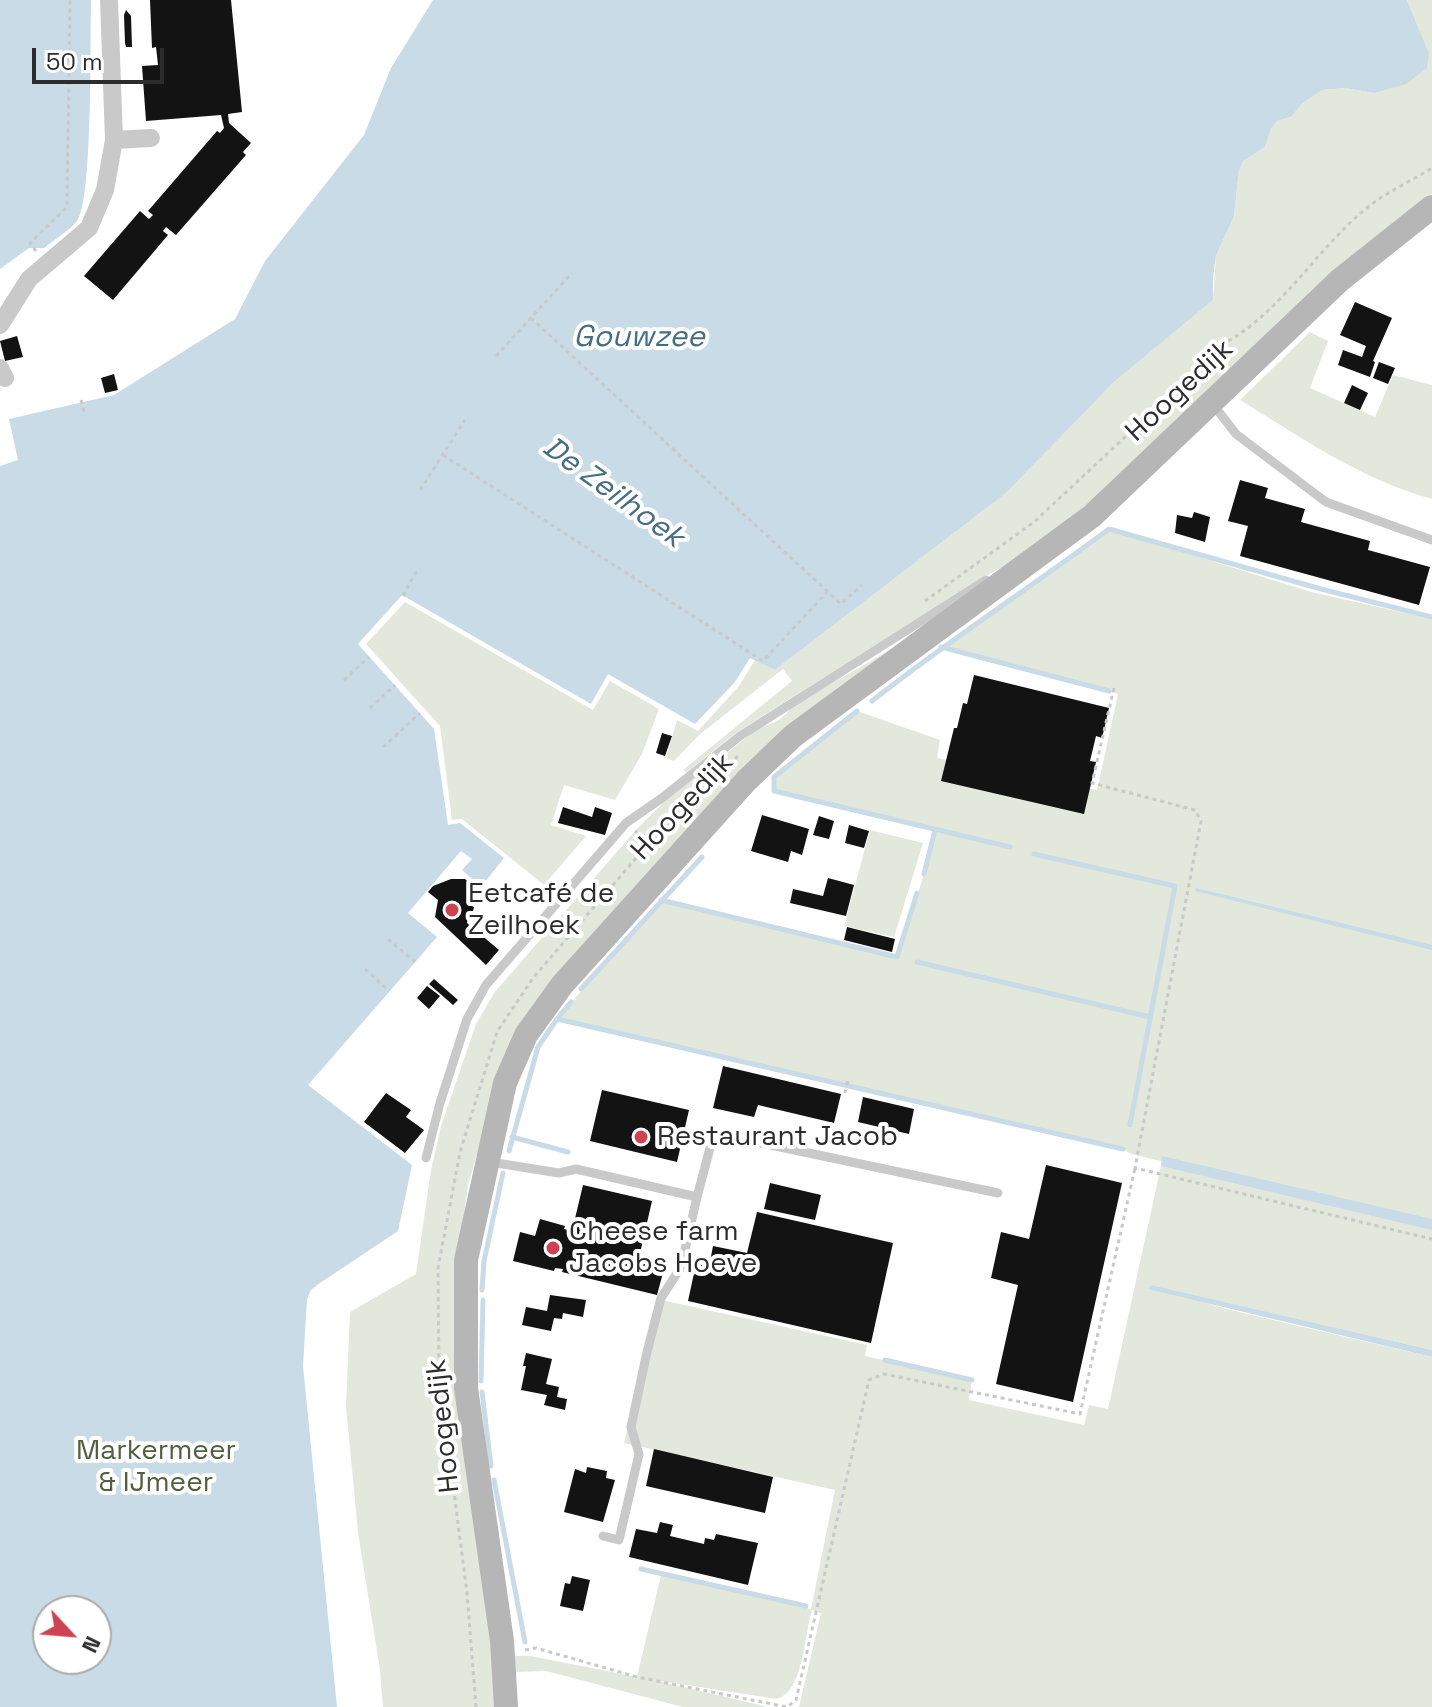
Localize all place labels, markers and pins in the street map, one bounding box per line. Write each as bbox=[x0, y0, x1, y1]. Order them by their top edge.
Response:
place label: Eetcafé de Zeilhoek bbox=[468, 877, 614, 943]
marker: Eetcafé de Zeilhoek bbox=[443, 901, 461, 919]
place label: Restaurant Jacob bbox=[657, 1120, 898, 1154]
marker: Restaurant Jacob bbox=[632, 1128, 650, 1146]
place label: Cheese farm Jacobs Hoeve bbox=[569, 1215, 757, 1281]
marker: Cheese farm Jacobs Hoeve bbox=[544, 1239, 562, 1257]

